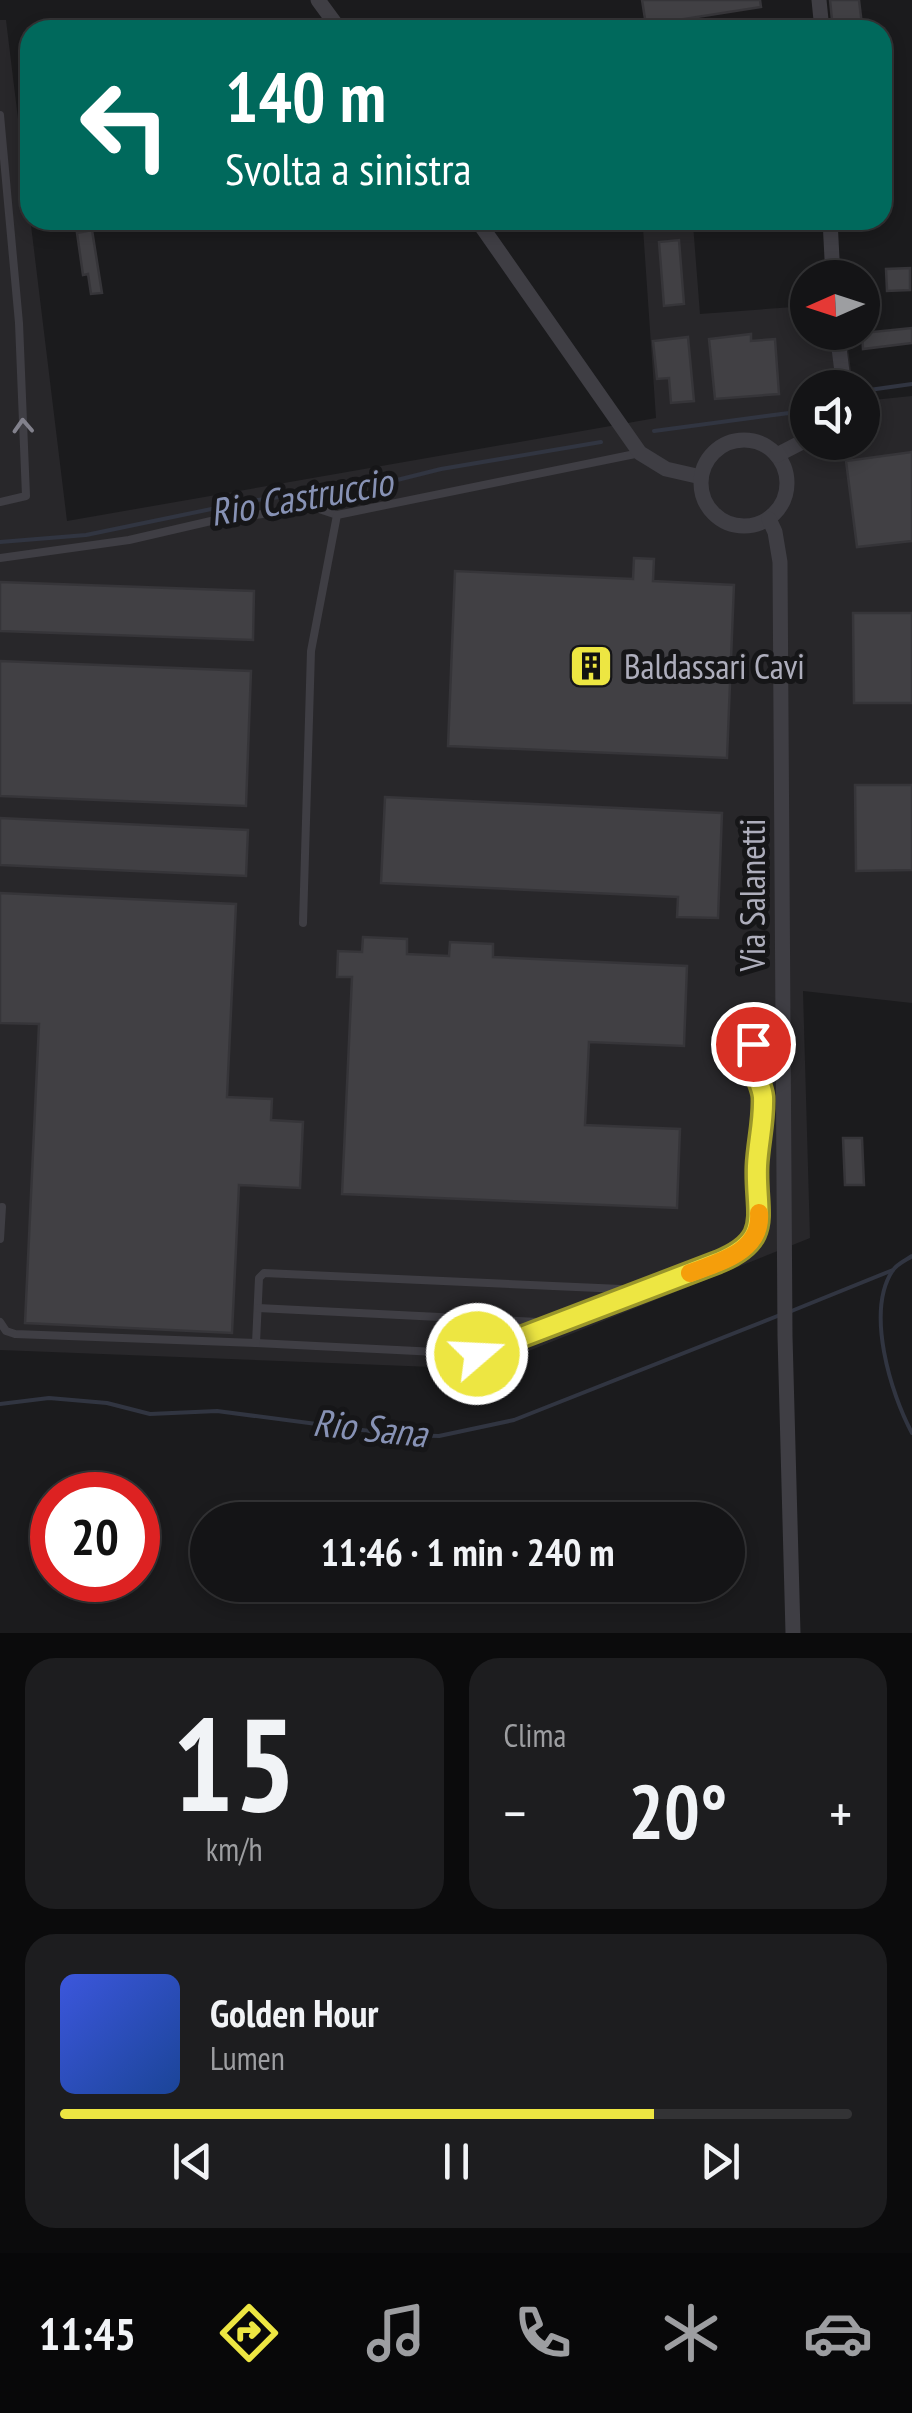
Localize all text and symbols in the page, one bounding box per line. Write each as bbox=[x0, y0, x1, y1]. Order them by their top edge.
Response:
text: 140 m bbox=[225, 51, 386, 141]
icon: left bbox=[60, 60, 190, 190]
text: Svolta a sinistra bbox=[225, 139, 472, 197]
north arrow bbox=[790, 260, 880, 350]
map controls bbox=[790, 260, 880, 460]
button: sound bbox=[790, 370, 880, 460]
one-way arrow bbox=[12, 417, 33, 433]
water label: Rio Castruccio bbox=[206, 455, 399, 536]
building icon: Baldassari Cavi bbox=[568, 643, 614, 689]
place label: Baldassari Cavi bbox=[624, 643, 805, 689]
street label: Via Salanetti bbox=[729, 818, 775, 973]
pin bbox=[711, 1002, 796, 1087]
icon: arrive bbox=[726, 1017, 781, 1072]
position arrow bbox=[425, 1302, 529, 1406]
water label: Rio Sana bbox=[311, 1397, 431, 1458]
speed limit sign: 20 bbox=[30, 1472, 160, 1602]
text: 11:46 · 1 min · 240 m bbox=[321, 1527, 614, 1576]
text: 15 bbox=[172, 1679, 296, 1847]
text: Clima bbox=[504, 1714, 566, 1756]
text: 20° bbox=[628, 1763, 727, 1860]
text: − bbox=[504, 1777, 526, 1848]
text: + bbox=[829, 1777, 852, 1848]
text: km/h bbox=[206, 1828, 263, 1870]
text: Golden Hour bbox=[210, 1988, 379, 2037]
text: Lumen bbox=[210, 2037, 285, 2079]
icon: previous bbox=[165, 2134, 220, 2189]
icon: pause bbox=[429, 2134, 484, 2189]
icon: next bbox=[693, 2134, 748, 2189]
icon: directions bbox=[214, 2298, 284, 2368]
icon: music bbox=[361, 2298, 431, 2368]
icon: phone bbox=[508, 2298, 578, 2368]
icon: climate bbox=[656, 2298, 726, 2368]
icon: car bbox=[803, 2298, 873, 2368]
text: 11:45 bbox=[39, 2304, 136, 2362]

